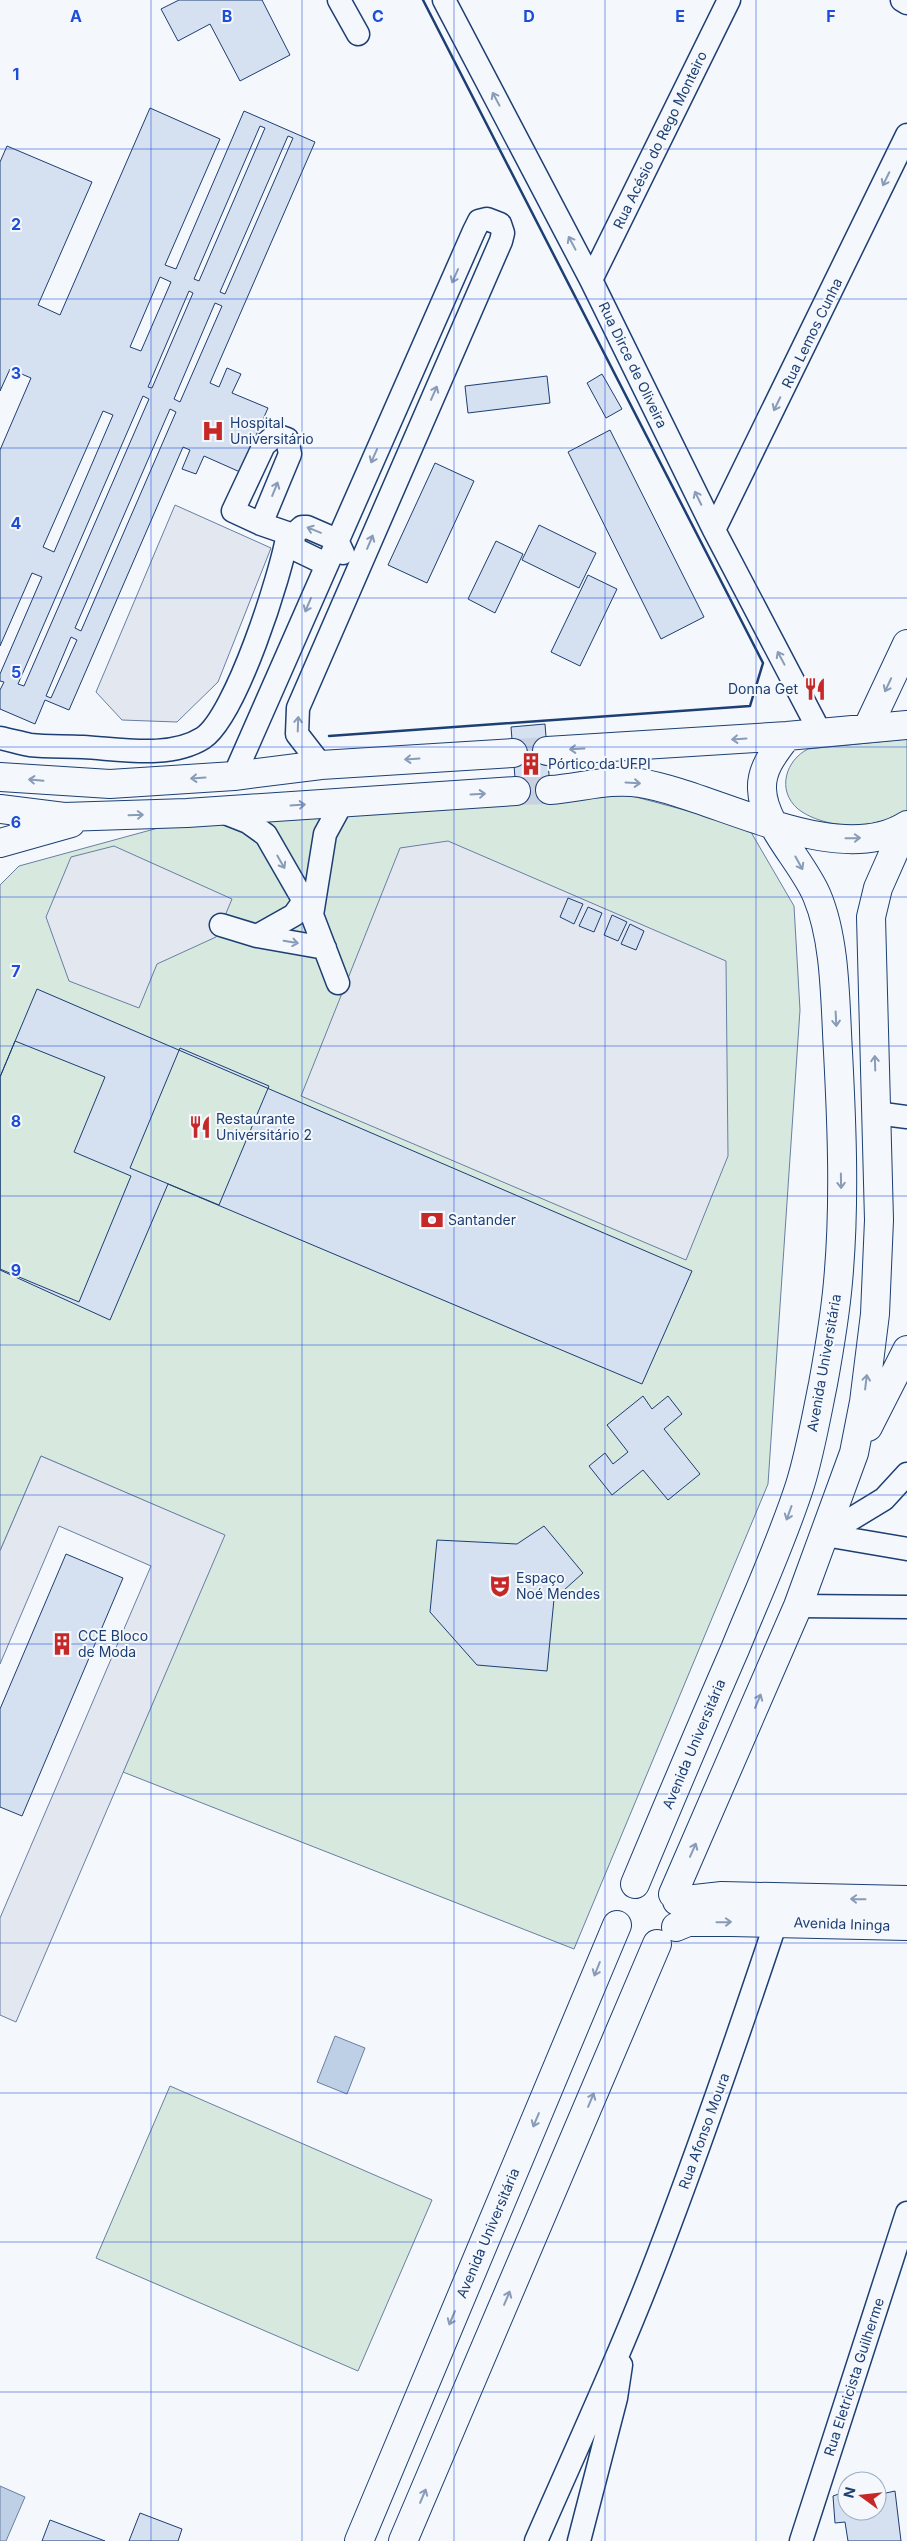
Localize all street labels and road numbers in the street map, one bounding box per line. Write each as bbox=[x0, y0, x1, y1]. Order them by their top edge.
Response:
street label: Rua Acésio do Rego Monteiro bbox=[609, 48, 710, 231]
street label: Rua Lemos Cunha bbox=[778, 275, 846, 390]
street label: Rua Dirce de Oliveira bbox=[596, 299, 671, 431]
street label: Avenida Universitária bbox=[803, 1293, 844, 1433]
street label: Avenida Universitária bbox=[658, 1676, 729, 1811]
street label: Avenida Ininga bbox=[793, 1913, 891, 1934]
street label: Rua Afonso Moura bbox=[675, 2070, 732, 2191]
street label: Avenida Universitária bbox=[452, 2165, 523, 2300]
street label: Rua Eletricista Guilherme bbox=[820, 2295, 887, 2458]

